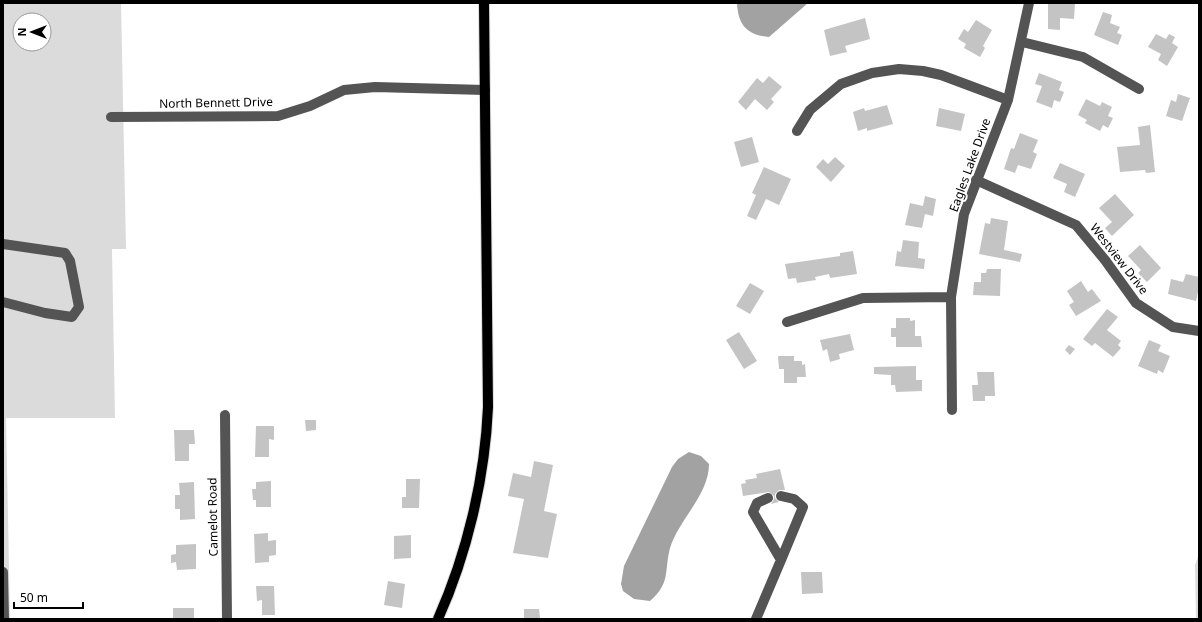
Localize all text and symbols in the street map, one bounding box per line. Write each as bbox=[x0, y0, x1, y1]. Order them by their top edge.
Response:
north arrow bbox=[12, 12, 52, 52]
text: N bbox=[14, 28, 29, 36]
street label: North Bennett Drive bbox=[159, 93, 273, 112]
street label: Eagles Lake Drive bbox=[945, 115, 994, 214]
street label: Westview Drive bbox=[1086, 220, 1153, 298]
street label: Camelot Road bbox=[203, 477, 222, 557]
scale bar bbox=[14, 584, 83, 610]
text: 50 m bbox=[20, 589, 48, 606]

